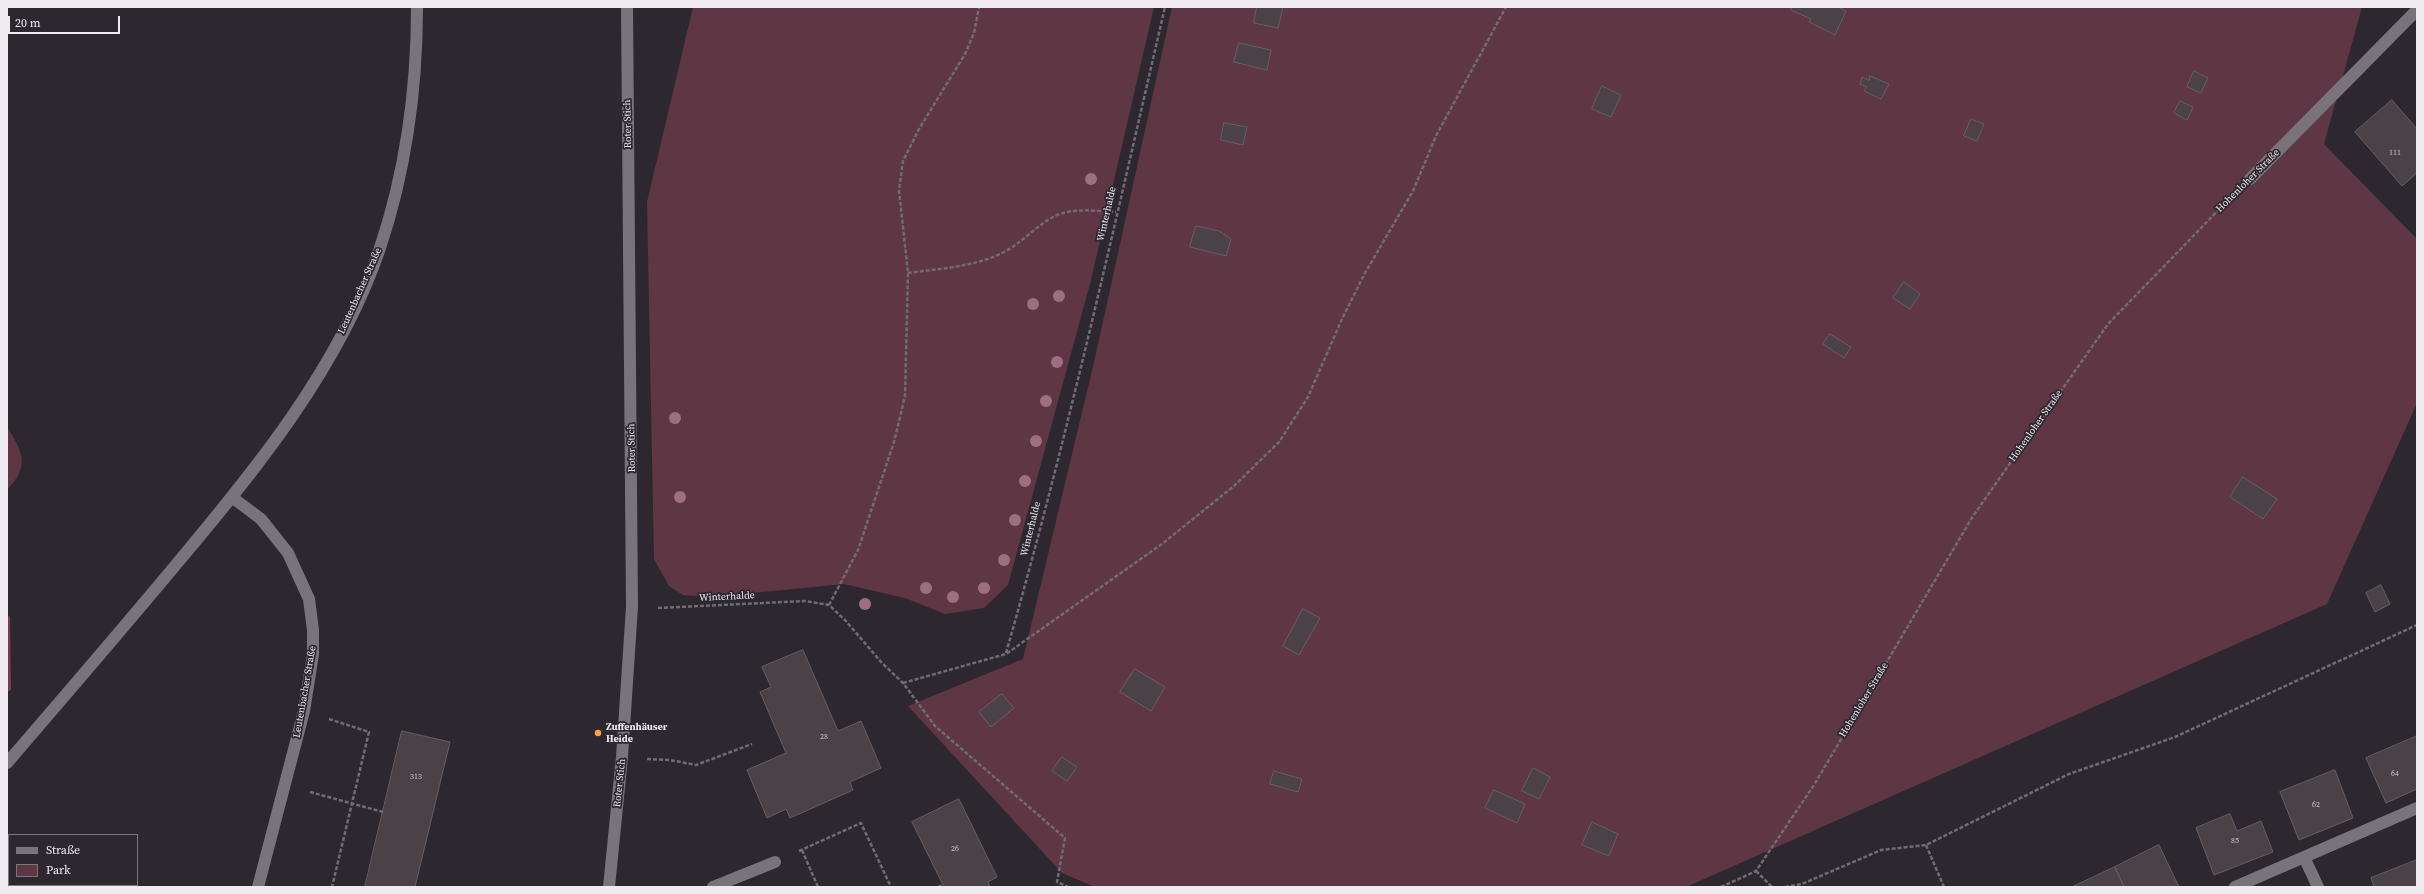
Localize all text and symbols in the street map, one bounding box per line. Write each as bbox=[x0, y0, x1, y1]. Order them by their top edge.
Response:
scale bar bbox=[10, 8, 122, 34]
text: 20 m bbox=[15, 15, 41, 31]
street label: Roter Stich bbox=[622, 100, 634, 148]
street label: Hohenloher Straße bbox=[2214, 147, 2282, 215]
house number: 111 bbox=[2389, 148, 2401, 158]
street label: Winterhalde bbox=[1095, 186, 1119, 242]
street label: Leutenbacher Straße bbox=[336, 246, 384, 336]
street label: Hohenloher Straße bbox=[2007, 388, 2065, 464]
street label: Roter Stich bbox=[626, 424, 638, 472]
street label: Winterhalde bbox=[1018, 501, 1044, 557]
street label: Winterhalde bbox=[699, 590, 755, 604]
street label: Leutenbacher Straße bbox=[291, 645, 319, 739]
street label: Hohenloher Straße bbox=[1837, 661, 1891, 739]
place label: Zuffenhäuser Heide bbox=[606, 721, 667, 744]
marker: Zuffenhäuser Heide bbox=[593, 728, 603, 738]
house number: 28 bbox=[820, 732, 828, 742]
street label: Roter Stich bbox=[611, 758, 629, 808]
house number: 64 bbox=[2391, 769, 2399, 779]
house number: 313 bbox=[410, 772, 422, 782]
house number: 62 bbox=[2312, 800, 2320, 810]
legend bbox=[8, 834, 138, 886]
house number: 85 bbox=[2231, 836, 2239, 846]
text: Straße bbox=[46, 842, 80, 858]
house number: 26 bbox=[951, 844, 959, 854]
text: Park bbox=[46, 862, 71, 878]

